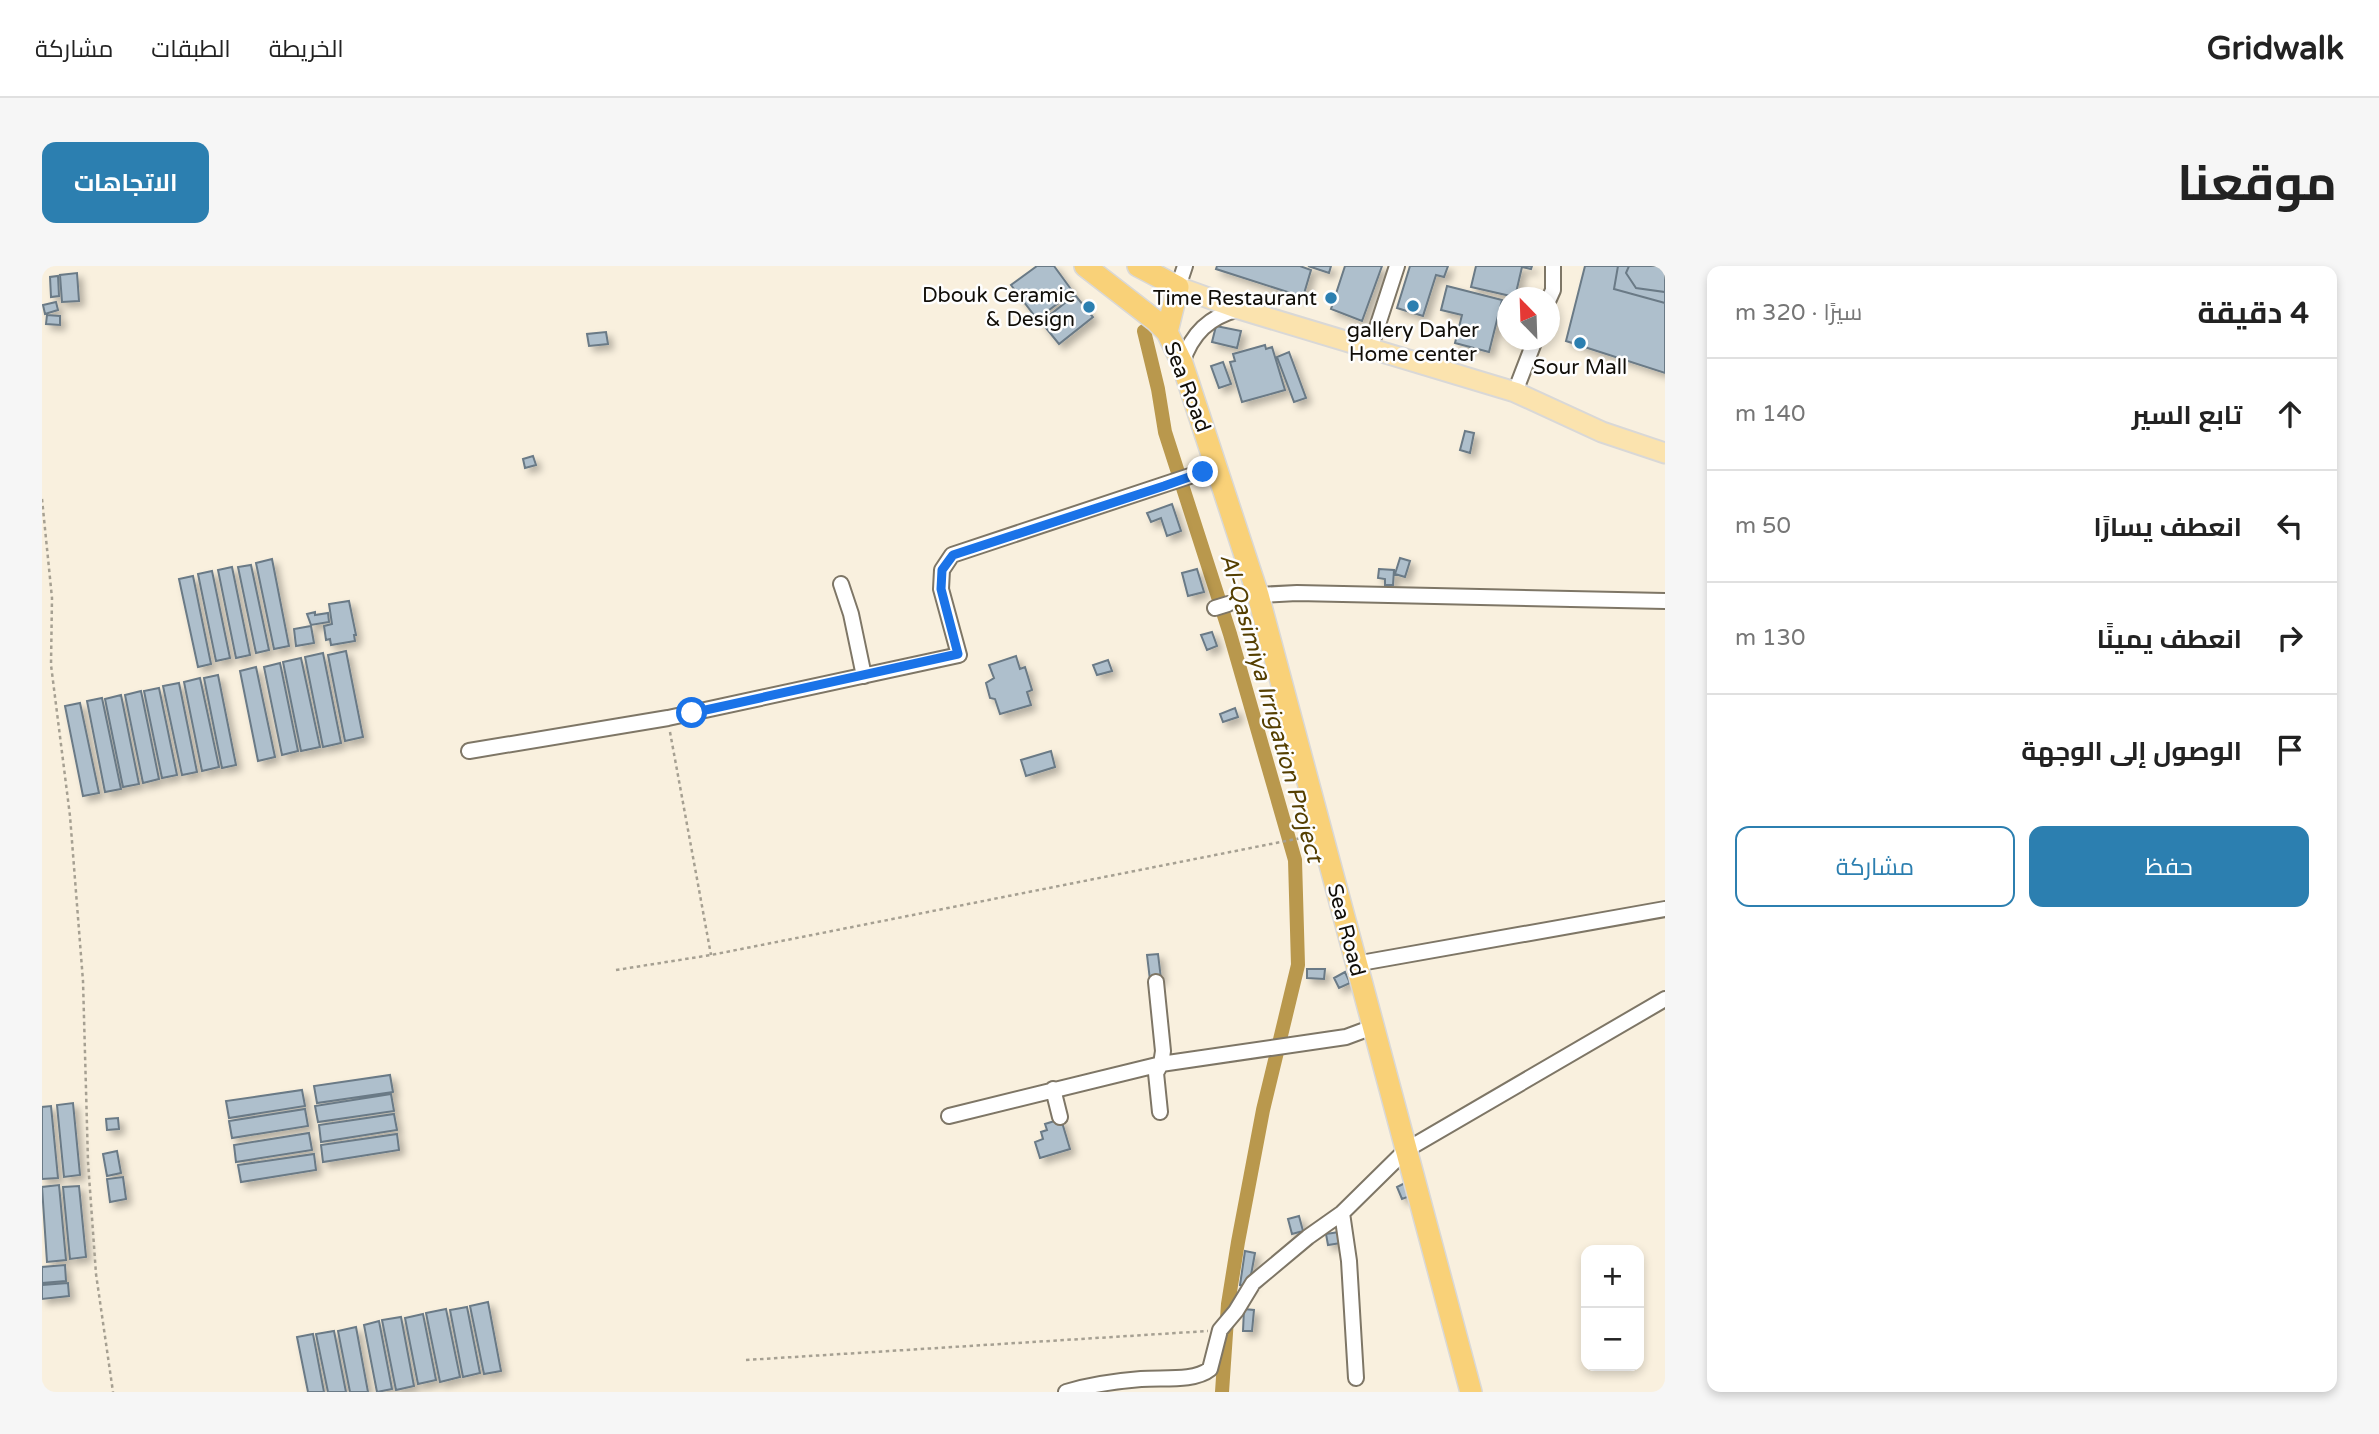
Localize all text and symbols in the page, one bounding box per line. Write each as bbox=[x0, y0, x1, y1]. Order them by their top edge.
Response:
text: Gridwalk bbox=[2207, 29, 2344, 68]
text: مشاركة bbox=[35, 35, 113, 64]
text: الطبقات bbox=[151, 35, 231, 64]
text: الخريطة bbox=[269, 35, 344, 64]
button: الاتجاهات bbox=[42, 142, 209, 223]
text: موقعنا bbox=[2177, 155, 2337, 214]
place label: Dbouk Ceramic & Design bbox=[922, 283, 1075, 332]
place label: Time Restaurant bbox=[1153, 286, 1317, 311]
north arrow bbox=[1497, 287, 1560, 350]
marker: Time Restaurant bbox=[1323, 290, 1339, 306]
text: 4 دقيقة bbox=[2198, 295, 2309, 332]
marker: gallery Daher Home center bbox=[1405, 298, 1421, 314]
marker: Dbouk Ceramic & Design bbox=[1081, 299, 1097, 315]
text: سيرًا · 320 m bbox=[1735, 299, 1862, 327]
place label: gallery Daher Home center bbox=[1347, 318, 1479, 367]
marker: Sour Mall bbox=[1572, 335, 1588, 351]
street label: Sea Road bbox=[1158, 338, 1216, 436]
place label: Sour Mall bbox=[1533, 355, 1627, 380]
icon: ahead bbox=[2271, 395, 2309, 433]
text: 140 m bbox=[1735, 400, 1805, 428]
text: تابع السير bbox=[2132, 400, 2242, 431]
route end bbox=[1187, 456, 1218, 487]
icon: left bbox=[2271, 507, 2309, 545]
text: 50 m bbox=[1735, 512, 1791, 540]
text: انعطف يسارًا bbox=[2093, 512, 2242, 543]
water label: Al-Qasimiya Irrigation Project bbox=[1213, 550, 1329, 868]
icon: right bbox=[2271, 619, 2309, 657]
text: 130 m bbox=[1735, 624, 1805, 652]
text: انعطف يمينًا bbox=[2097, 624, 2242, 655]
route start bbox=[676, 697, 707, 728]
icon: arrive bbox=[2271, 731, 2309, 769]
text: الوصول إلى الوجهة bbox=[2021, 736, 2242, 767]
button: مشاركة bbox=[1735, 826, 2015, 907]
button: حفظ bbox=[2029, 826, 2309, 907]
street label: Sea Road bbox=[1322, 881, 1370, 979]
map controls bbox=[1581, 1245, 1644, 1371]
button: + bbox=[1581, 1245, 1644, 1308]
button: − bbox=[1581, 1308, 1644, 1371]

